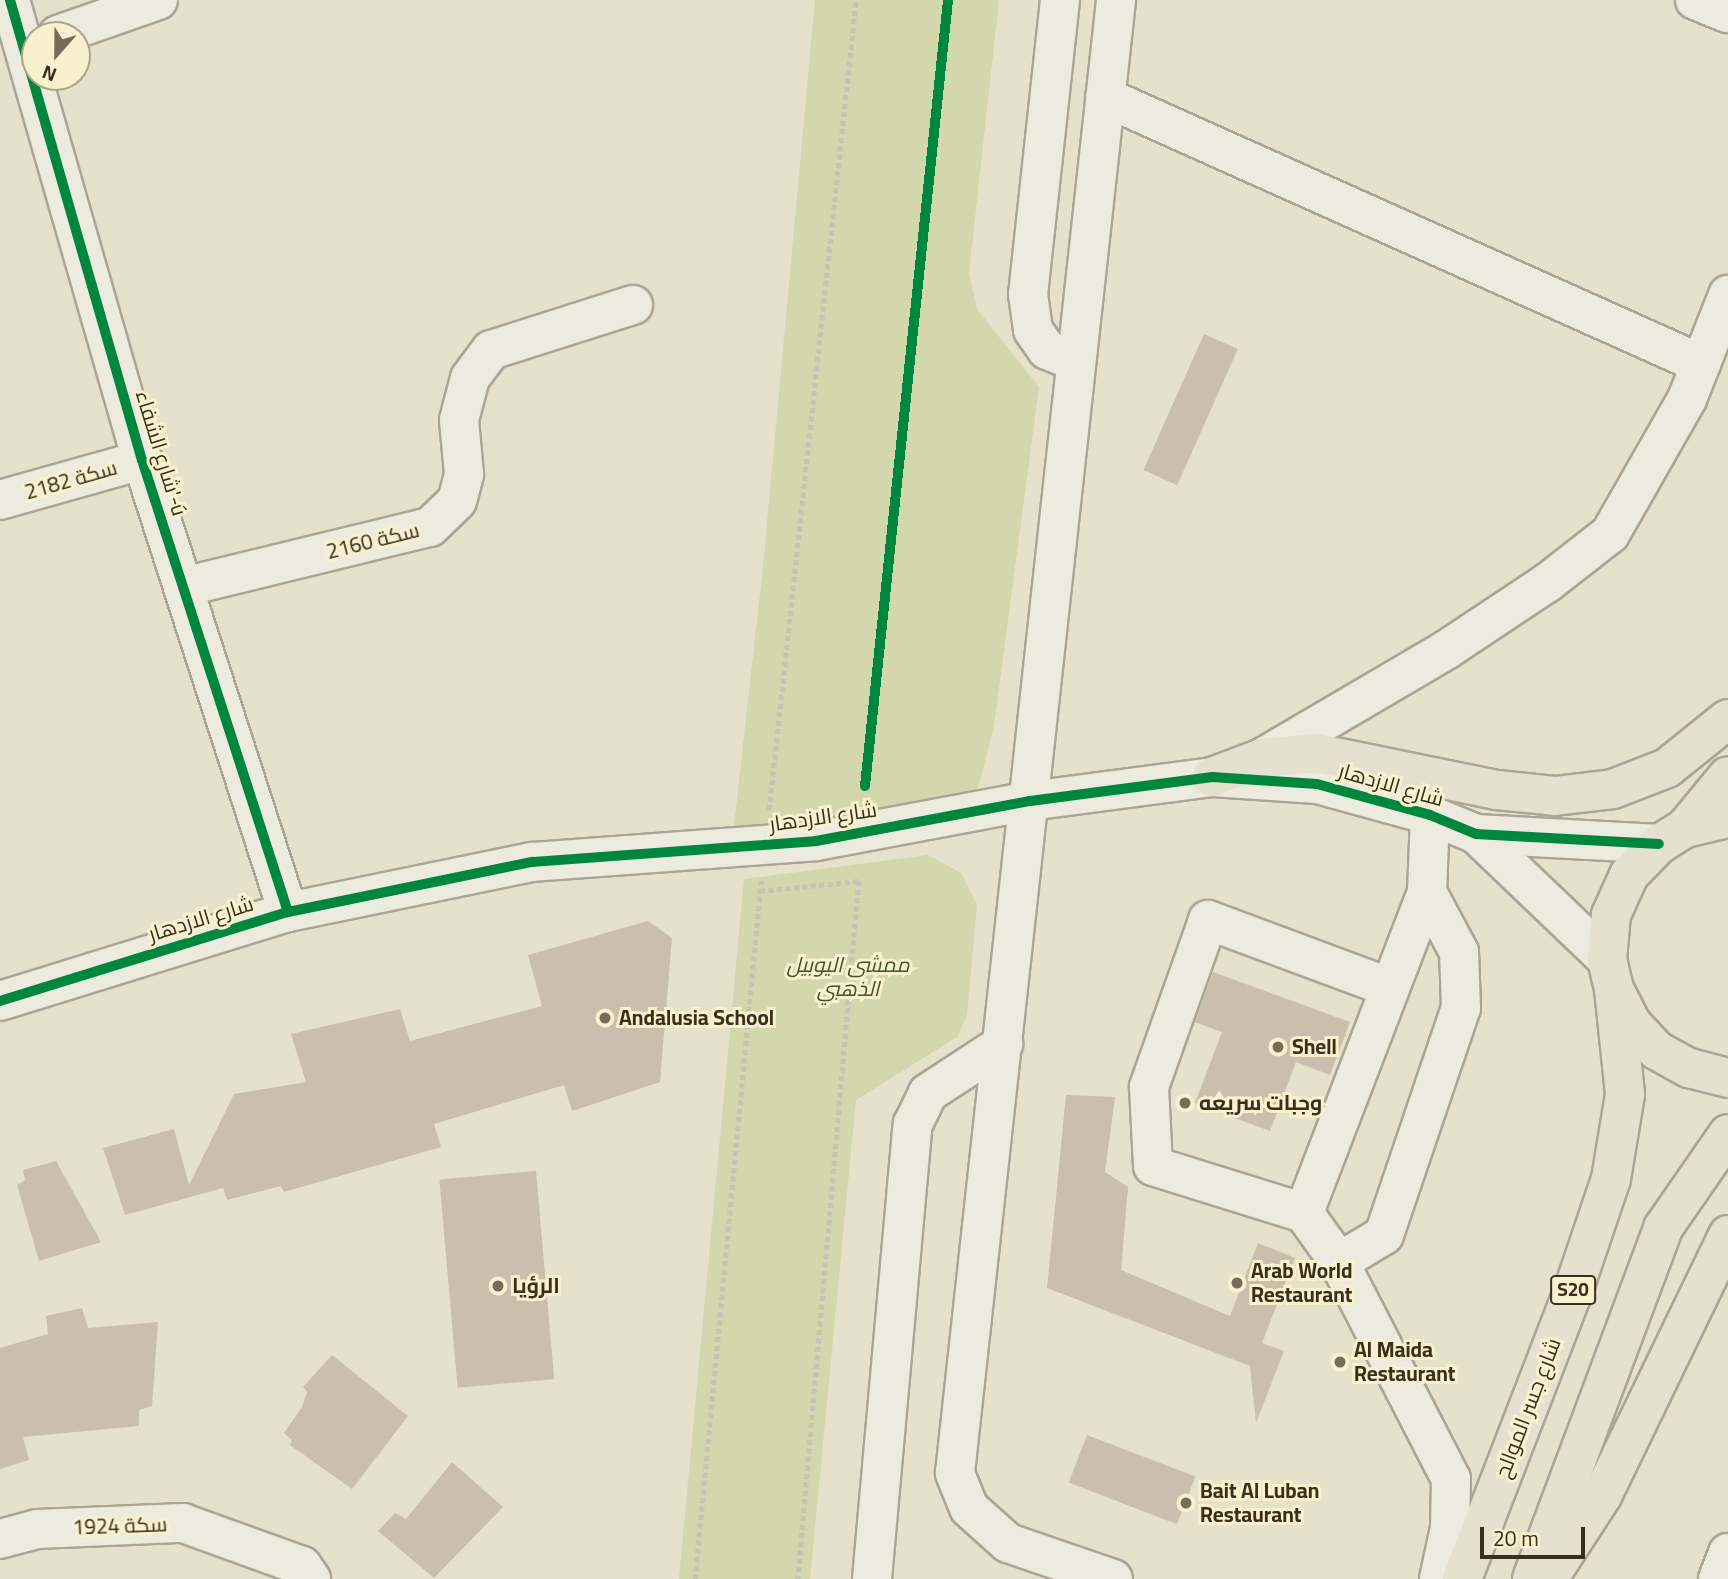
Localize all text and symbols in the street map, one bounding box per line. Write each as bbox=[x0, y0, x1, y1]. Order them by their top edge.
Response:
north arrow bbox=[21, 21, 91, 91]
text: N bbox=[37, 55, 62, 93]
street label: شارع الشفاء'-ú bbox=[130, 387, 192, 519]
street label: سكة 2182 bbox=[22, 455, 120, 505]
street label: سكة 2160 bbox=[324, 517, 422, 565]
street label: شارع الازدهار bbox=[1335, 758, 1447, 812]
street label: شارع الازدهار bbox=[767, 797, 879, 837]
street label: شارع الازدهار bbox=[145, 891, 257, 947]
park label: ممشى اليوبيل الذهبي bbox=[786, 952, 910, 1002]
place label: Andalusia School bbox=[619, 1005, 774, 1031]
marker: Andalusia School bbox=[597, 1010, 613, 1026]
place label: Shell bbox=[1292, 1034, 1337, 1060]
marker: Shell bbox=[1270, 1039, 1286, 1055]
place label: وجبات سريعه bbox=[1199, 1090, 1322, 1116]
marker: وجبات سريعه bbox=[1177, 1095, 1193, 1111]
place label: Arab World Restaurant bbox=[1251, 1258, 1352, 1308]
place label: الرؤيا bbox=[512, 1273, 560, 1299]
road number: S20 bbox=[1548, 1274, 1598, 1306]
marker: Arab World Restaurant bbox=[1229, 1275, 1245, 1291]
marker: الرؤيا bbox=[490, 1278, 506, 1294]
street label: شارع جسر الموالح bbox=[1490, 1334, 1566, 1482]
place label: Al Maida Restaurant bbox=[1354, 1337, 1455, 1387]
marker: Al Maida Restaurant bbox=[1332, 1354, 1348, 1370]
place label: Bait Al Luban Restaurant bbox=[1200, 1478, 1319, 1528]
marker: Bait Al Luban Restaurant bbox=[1178, 1495, 1194, 1511]
street label: سكة 1924 bbox=[72, 1512, 168, 1540]
scale bar bbox=[1483, 1512, 1588, 1556]
text: 20 m bbox=[1493, 1519, 1539, 1558]

